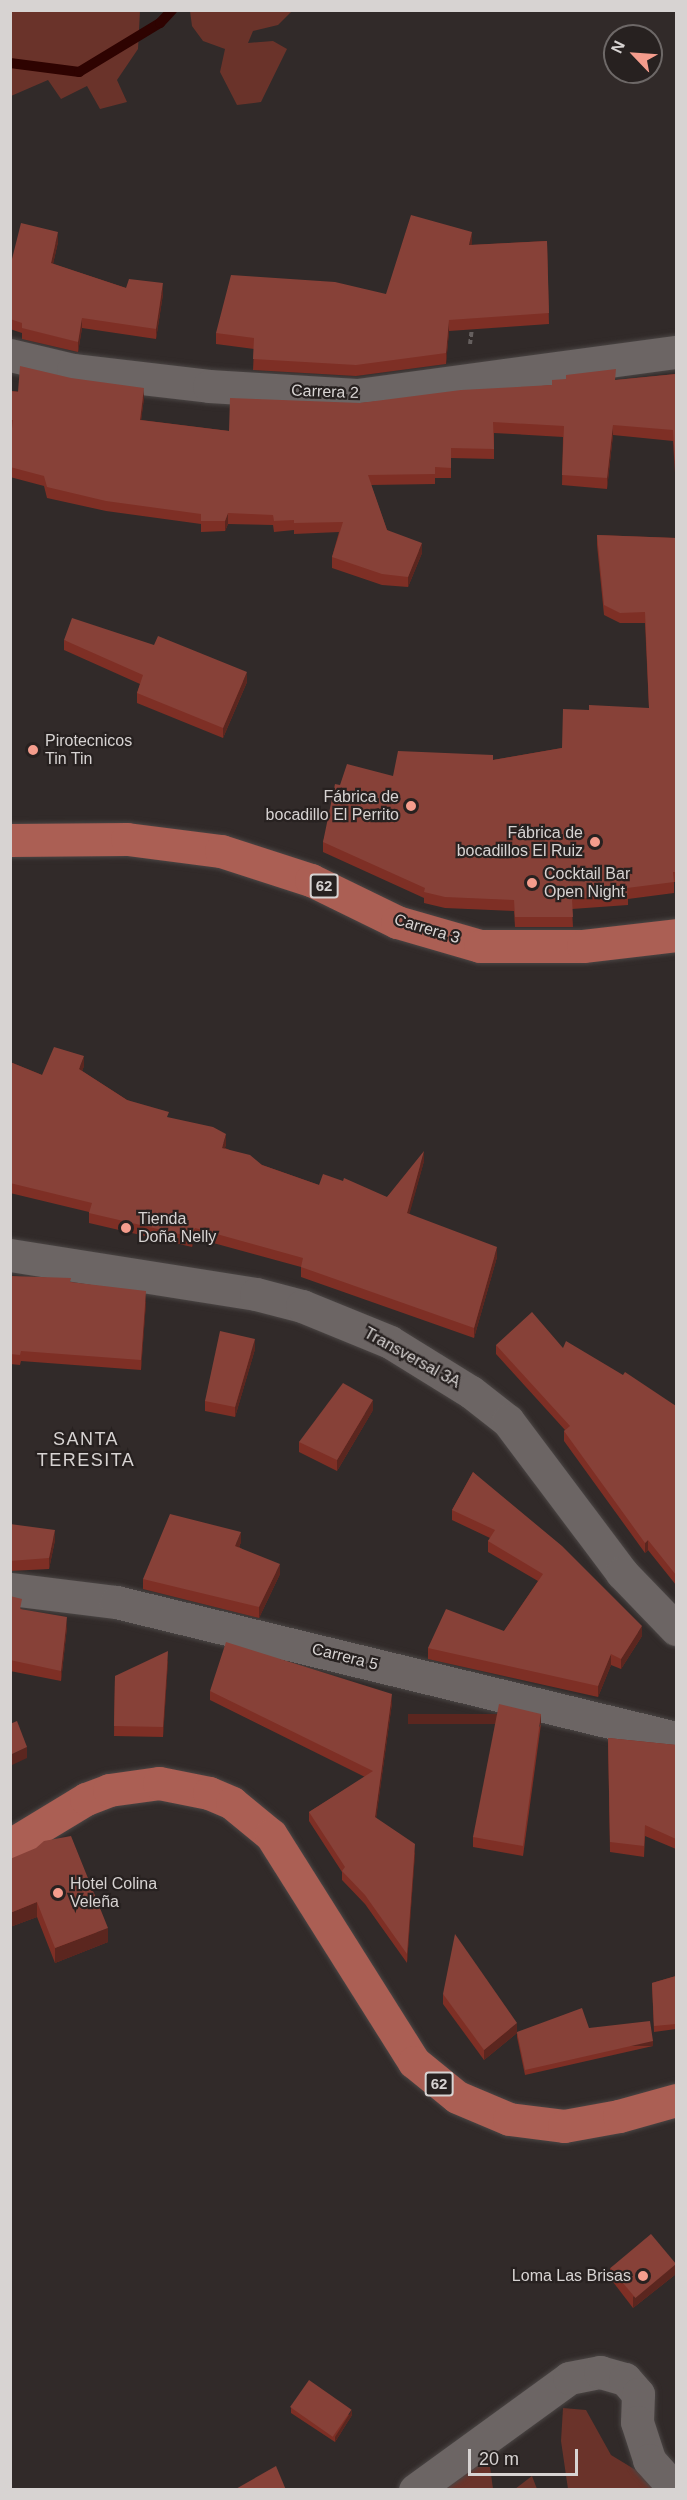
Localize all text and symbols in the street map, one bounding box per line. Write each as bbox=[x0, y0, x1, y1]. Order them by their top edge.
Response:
north arrow bbox=[603, 24, 663, 84]
text: N bbox=[608, 38, 628, 56]
street label: Carrera 2 bbox=[291, 381, 359, 403]
place label: Pirotecnicos Tin Tin bbox=[45, 731, 132, 769]
marker: Pirotecnicos Tin Tin bbox=[26, 743, 40, 757]
place label: Fábrica de bocadillo El Perrito bbox=[266, 787, 399, 825]
marker: Fábrica de bocadillo El Perrito bbox=[404, 799, 418, 813]
place label: Fábrica de bocadillos El Ruiz bbox=[457, 823, 583, 861]
marker: Fábrica de bocadillos El Ruiz bbox=[588, 835, 602, 849]
place label: Cocktail Bar Open Night bbox=[544, 864, 630, 902]
road number: 62 bbox=[309, 874, 339, 898]
marker: Cocktail Bar Open Night bbox=[525, 876, 539, 890]
street label: Carrera 3 bbox=[392, 910, 462, 948]
place label: Tienda Doña Nelly bbox=[138, 1209, 216, 1247]
marker: Tienda Doña Nelly bbox=[119, 1221, 133, 1235]
street label: Transversal 3A bbox=[361, 1324, 463, 1392]
district label: SANTA TERESITA bbox=[37, 1429, 135, 1472]
street label: Carrera 5 bbox=[310, 1640, 380, 1674]
place label: Hotel Colina Veleña bbox=[70, 1874, 157, 1912]
marker: Hotel Colina Veleña bbox=[51, 1886, 65, 1900]
road number: 62 bbox=[424, 2072, 454, 2096]
place label: Loma Las Brisas bbox=[512, 2266, 631, 2286]
marker: Loma Las Brisas bbox=[636, 2269, 650, 2283]
scale bar bbox=[471, 2437, 580, 2475]
text: 20 m bbox=[479, 2449, 519, 2469]

